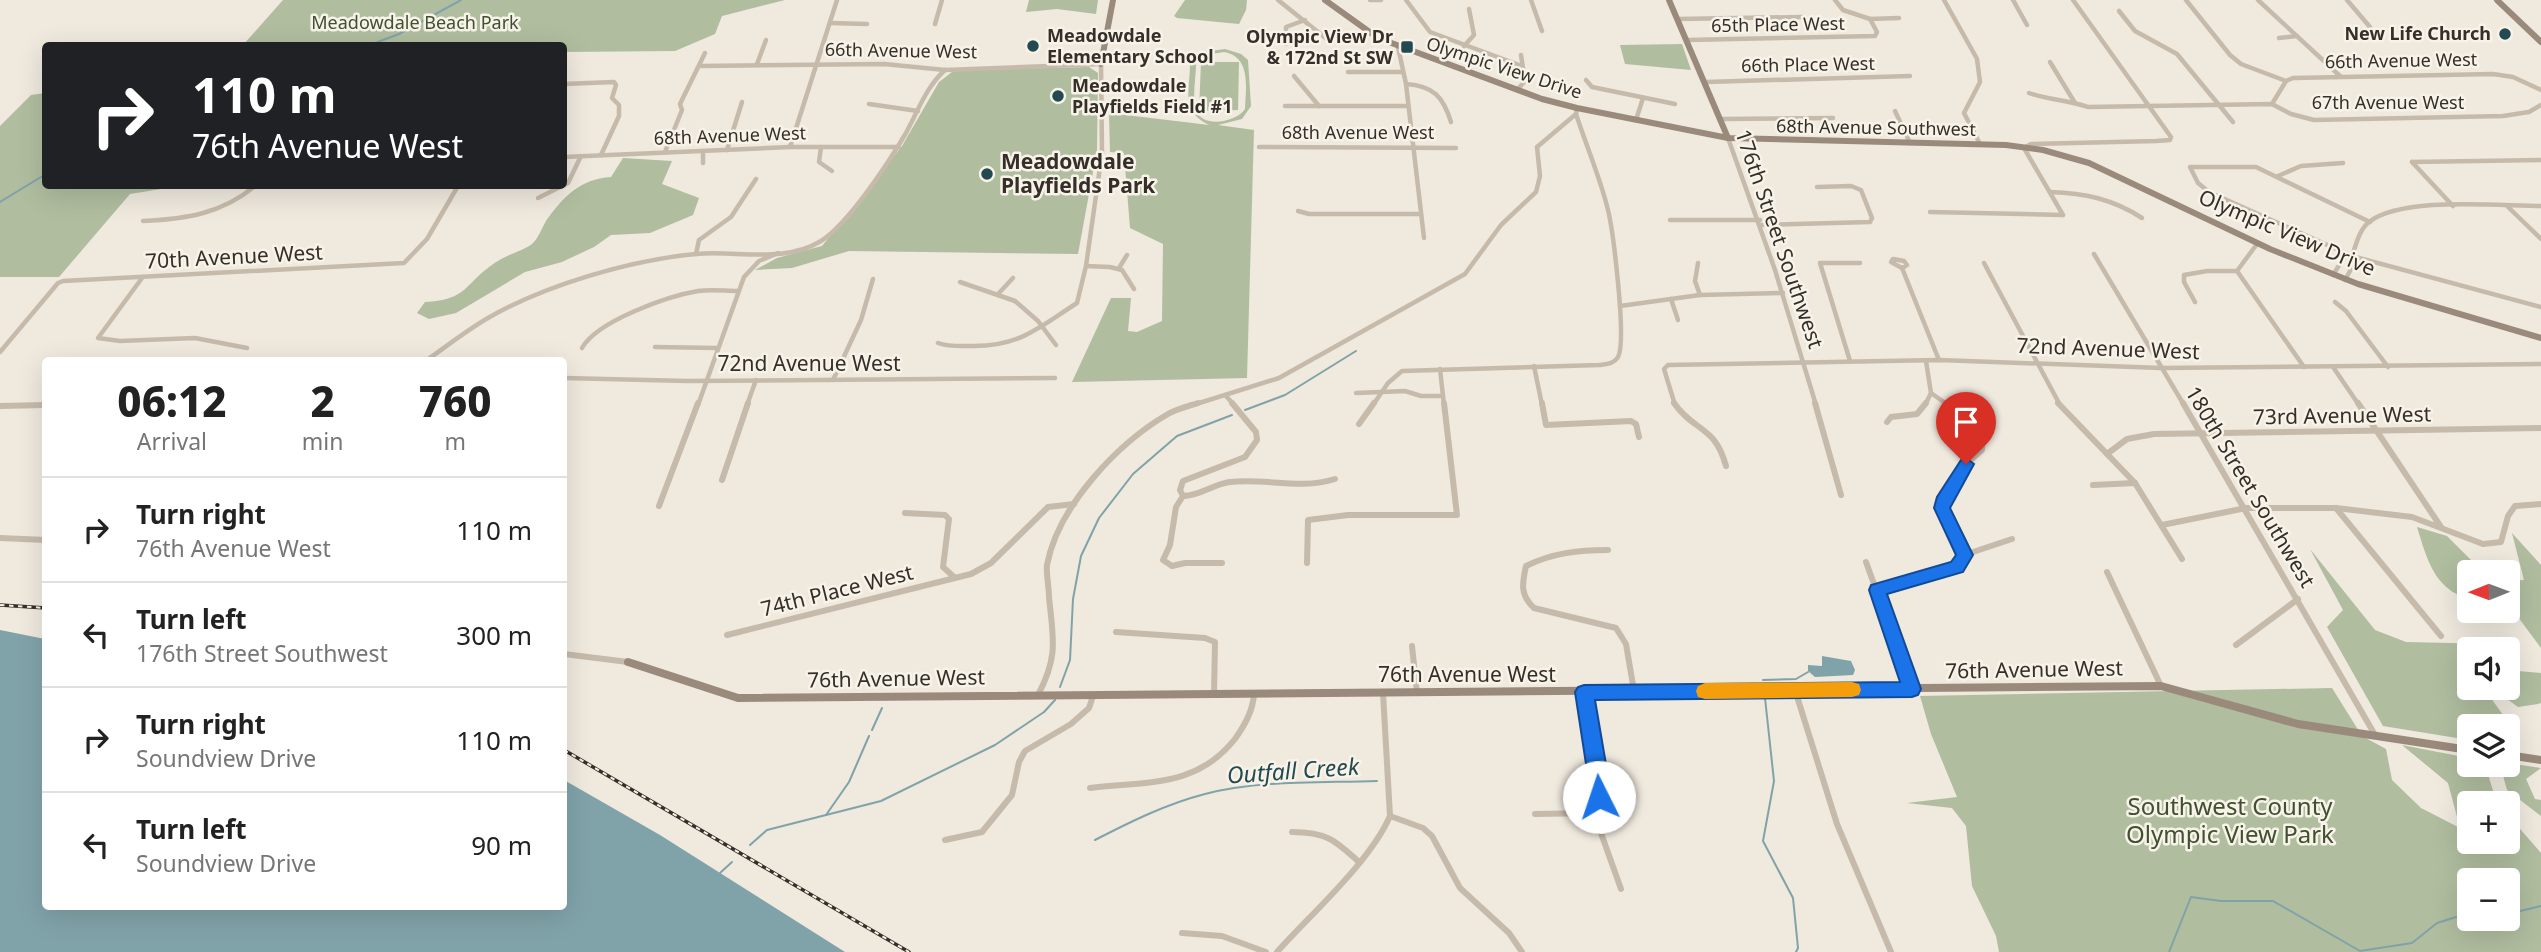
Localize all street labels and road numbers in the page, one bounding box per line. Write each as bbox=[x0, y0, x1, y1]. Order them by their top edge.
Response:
street label: 65th Place West bbox=[1711, 11, 1846, 37]
street label: Olympic View Drive bbox=[1423, 31, 1585, 104]
street label: 66th Avenue West bbox=[825, 37, 978, 63]
street label: 66th Avenue West bbox=[2325, 47, 2478, 73]
street label: 66th Place West bbox=[1741, 51, 1876, 77]
street label: 67th Avenue West bbox=[2312, 90, 2465, 114]
street label: 68th Avenue Southwest bbox=[1776, 113, 1977, 141]
street label: 68th Avenue West bbox=[653, 120, 807, 150]
street label: 68th Avenue West bbox=[1282, 120, 1435, 144]
street label: 176th Street Southwest bbox=[1729, 125, 1831, 352]
street label: Olympic View Drive bbox=[2195, 182, 2380, 282]
street label: 70th Avenue West bbox=[144, 237, 324, 275]
street label: 72nd Avenue West bbox=[2016, 331, 2200, 365]
street label: 72nd Avenue West bbox=[717, 349, 901, 377]
street label: 180th Street Southwest bbox=[2180, 381, 2322, 593]
street label: 73rd Avenue West bbox=[2253, 399, 2432, 431]
street label: 74th Place West bbox=[758, 557, 916, 622]
street label: 76th Avenue West bbox=[1945, 653, 2124, 685]
street label: 76th Avenue West bbox=[1378, 660, 1556, 688]
street label: 76th Avenue West bbox=[807, 662, 986, 694]

